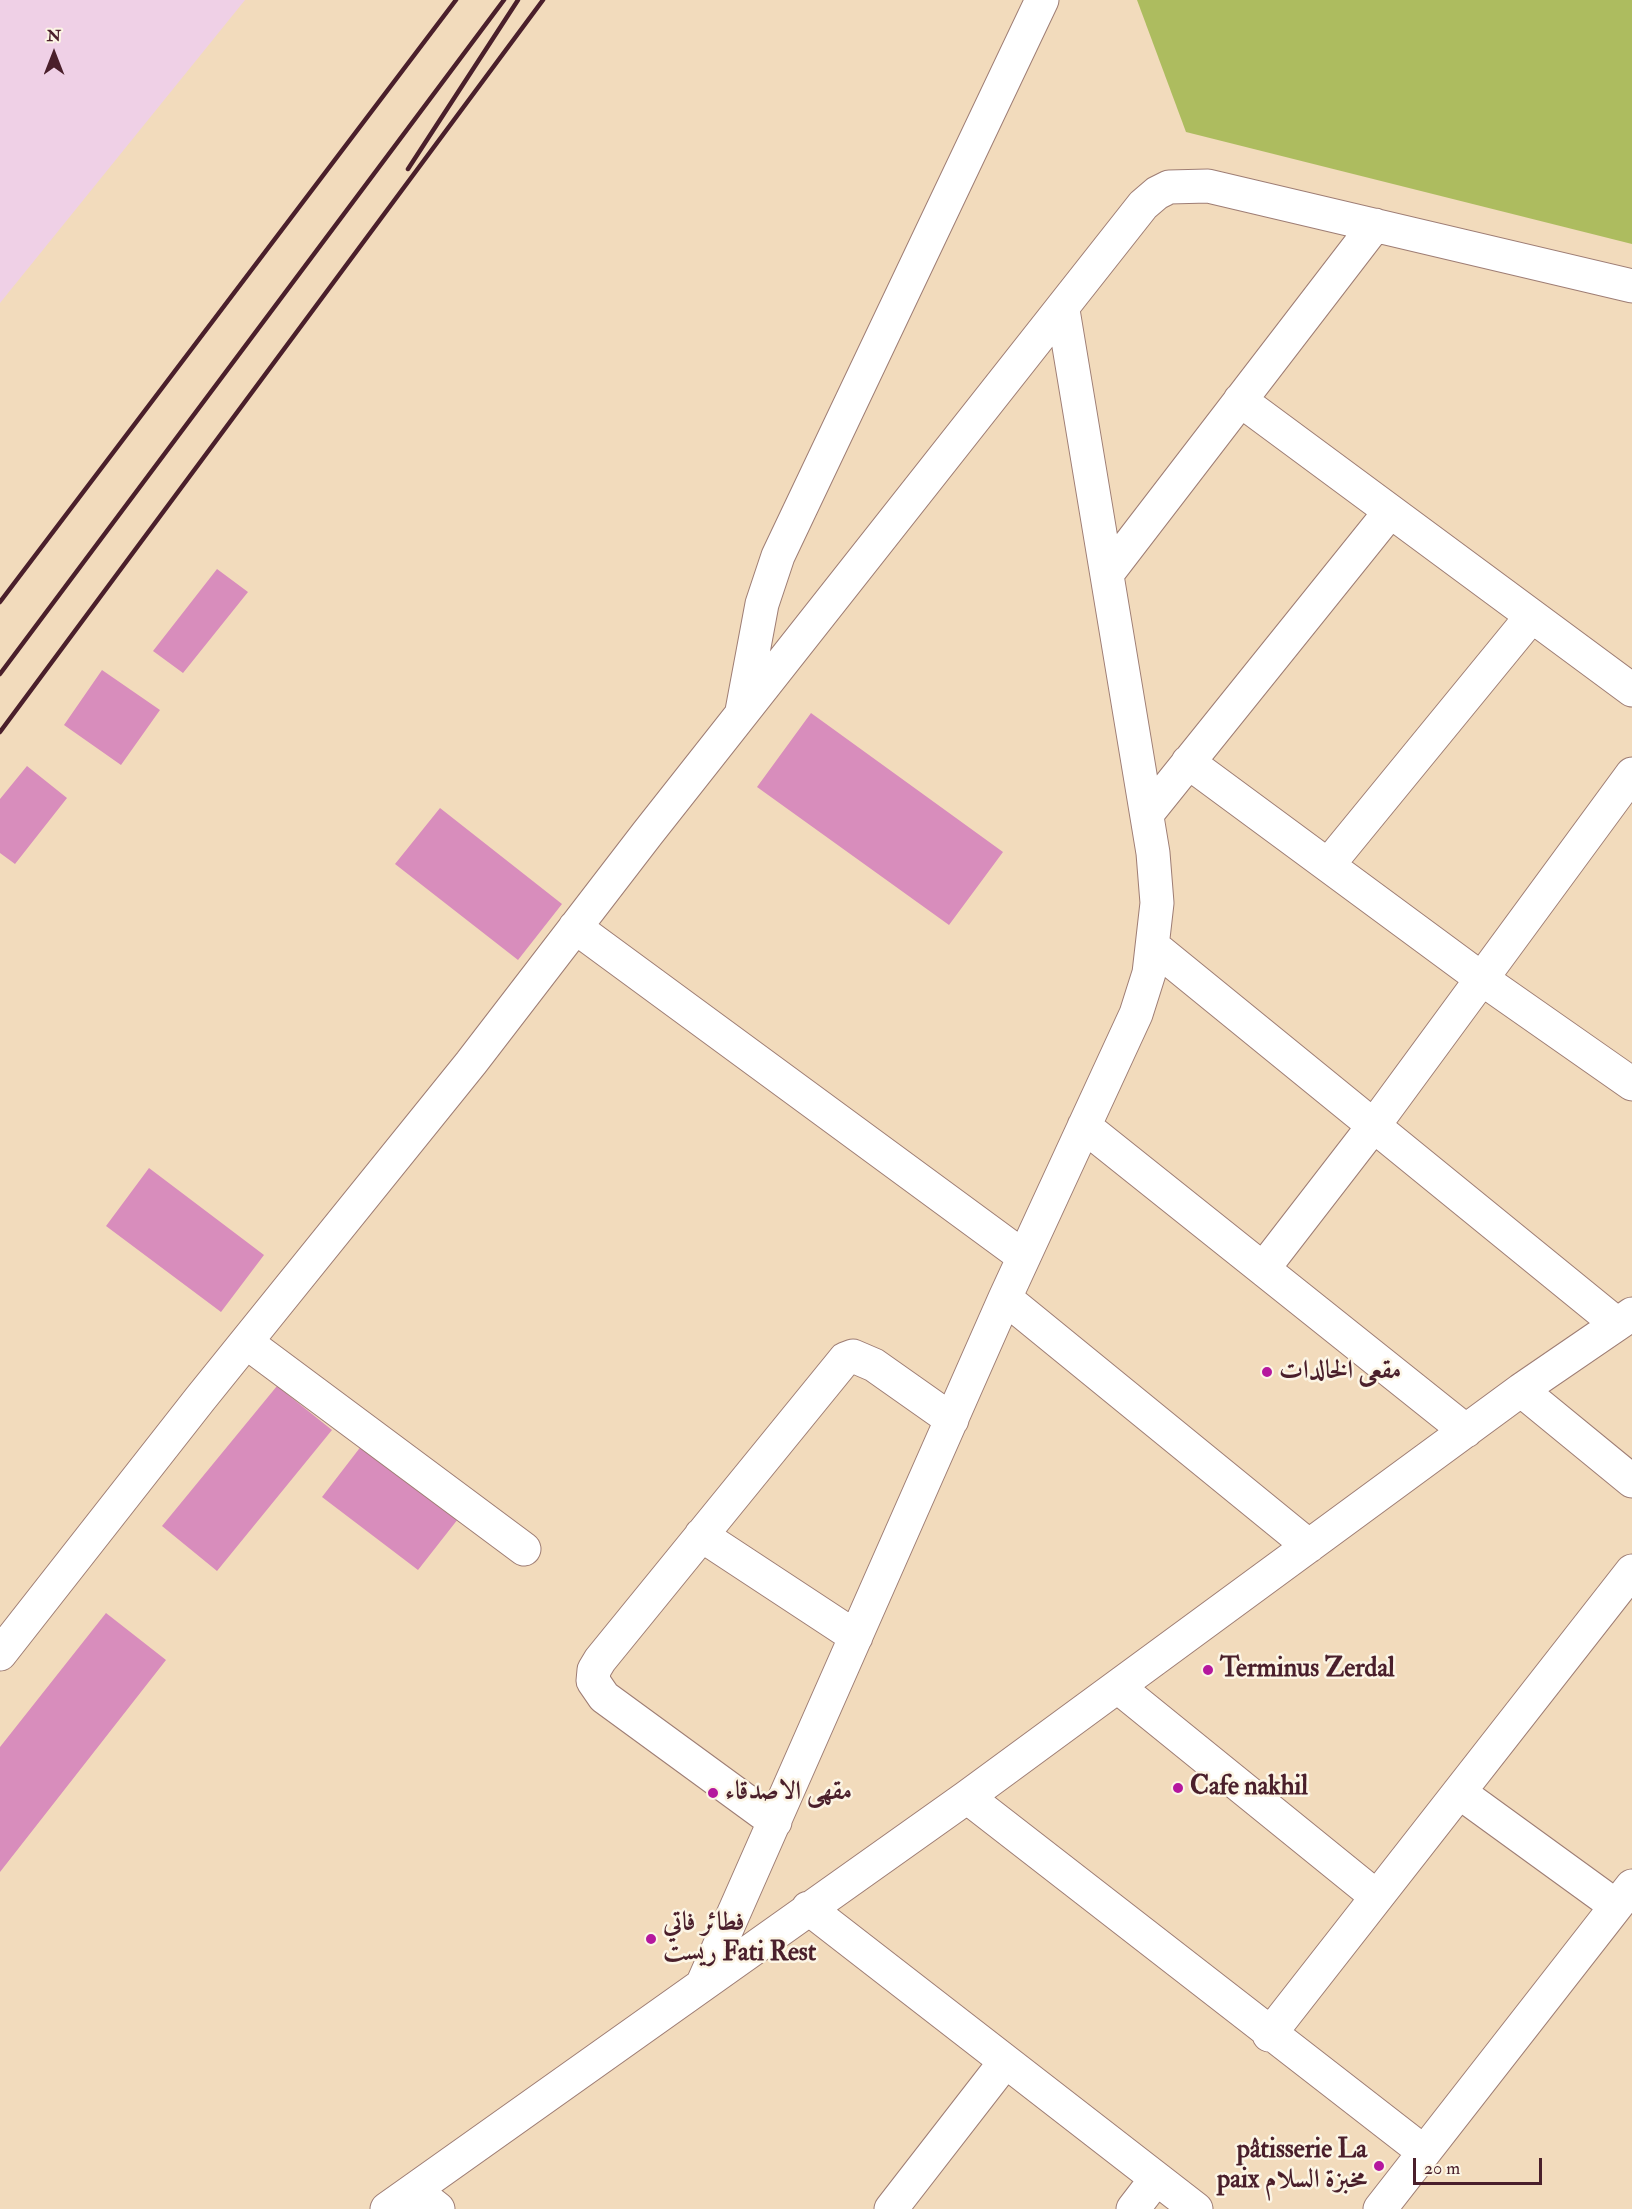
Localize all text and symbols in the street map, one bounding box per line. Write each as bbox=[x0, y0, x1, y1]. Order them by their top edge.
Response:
north arrow bbox=[24, 24, 84, 84]
text: N bbox=[47, 26, 61, 46]
place label: مقعى الخالدات bbox=[1279, 1356, 1401, 1388]
marker: مقعى الخالدات bbox=[1260, 1365, 1274, 1379]
place label: Terminus Zerdal bbox=[1220, 1654, 1395, 1686]
marker: Terminus Zerdal bbox=[1201, 1663, 1215, 1677]
place label: Cafe nakhil bbox=[1190, 1772, 1308, 1804]
place label: مقهى الاصدقاء bbox=[725, 1777, 852, 1809]
marker: Cafe nakhil bbox=[1171, 1781, 1185, 1795]
marker: مقهى الاصدقاء bbox=[706, 1786, 720, 1800]
place label: فطائر فاتي ريست Fati Rest bbox=[663, 1908, 816, 1970]
marker: فطائر فاتي ريست Fati Rest bbox=[644, 1932, 658, 1946]
place label: pâtisserie La paix مخبزة السلام bbox=[1217, 2135, 1367, 2196]
scale bar bbox=[1416, 2146, 1545, 2184]
text: 20 m bbox=[1424, 2157, 1460, 2180]
marker: pâtisserie La paix مخبزة السلام bbox=[1372, 2159, 1386, 2173]

